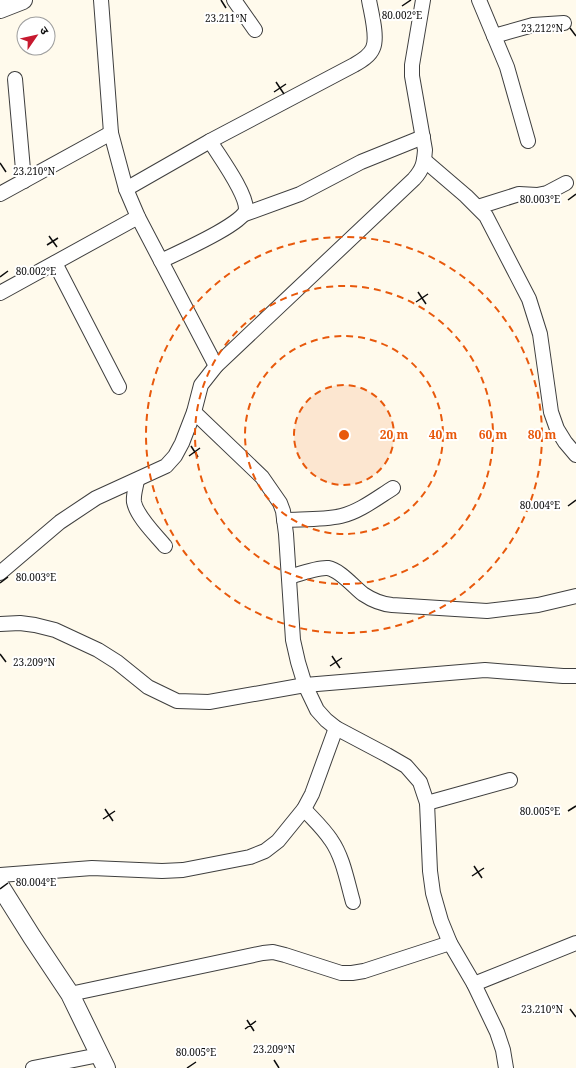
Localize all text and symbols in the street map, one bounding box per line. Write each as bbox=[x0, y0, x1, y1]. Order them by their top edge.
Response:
text: 80.002°E bbox=[382, 8, 422, 22]
text: 23.211°N bbox=[205, 11, 247, 25]
north arrow bbox=[16, 16, 56, 56]
text: 23.212°N bbox=[521, 21, 563, 35]
text: उ bbox=[37, 23, 53, 37]
text: 23.210°N bbox=[13, 164, 55, 178]
text: 80.003°E bbox=[520, 192, 560, 206]
text: 80.002°E bbox=[16, 264, 56, 278]
text: 20 m bbox=[380, 426, 408, 443]
text: 40 m bbox=[429, 426, 457, 443]
text: 60 m bbox=[479, 426, 507, 443]
text: 80 m bbox=[528, 426, 556, 443]
centre of rings bbox=[337, 428, 351, 442]
text: 80.004°E bbox=[520, 498, 560, 512]
text: 80.003°E bbox=[16, 570, 56, 584]
text: 23.209°N bbox=[13, 655, 55, 669]
text: 80.005°E bbox=[520, 804, 560, 818]
text: 80.004°E bbox=[16, 875, 56, 889]
text: 23.210°N bbox=[521, 1002, 563, 1016]
text: 23.209°N bbox=[253, 1042, 295, 1056]
text: 80.005°E bbox=[176, 1045, 216, 1059]

